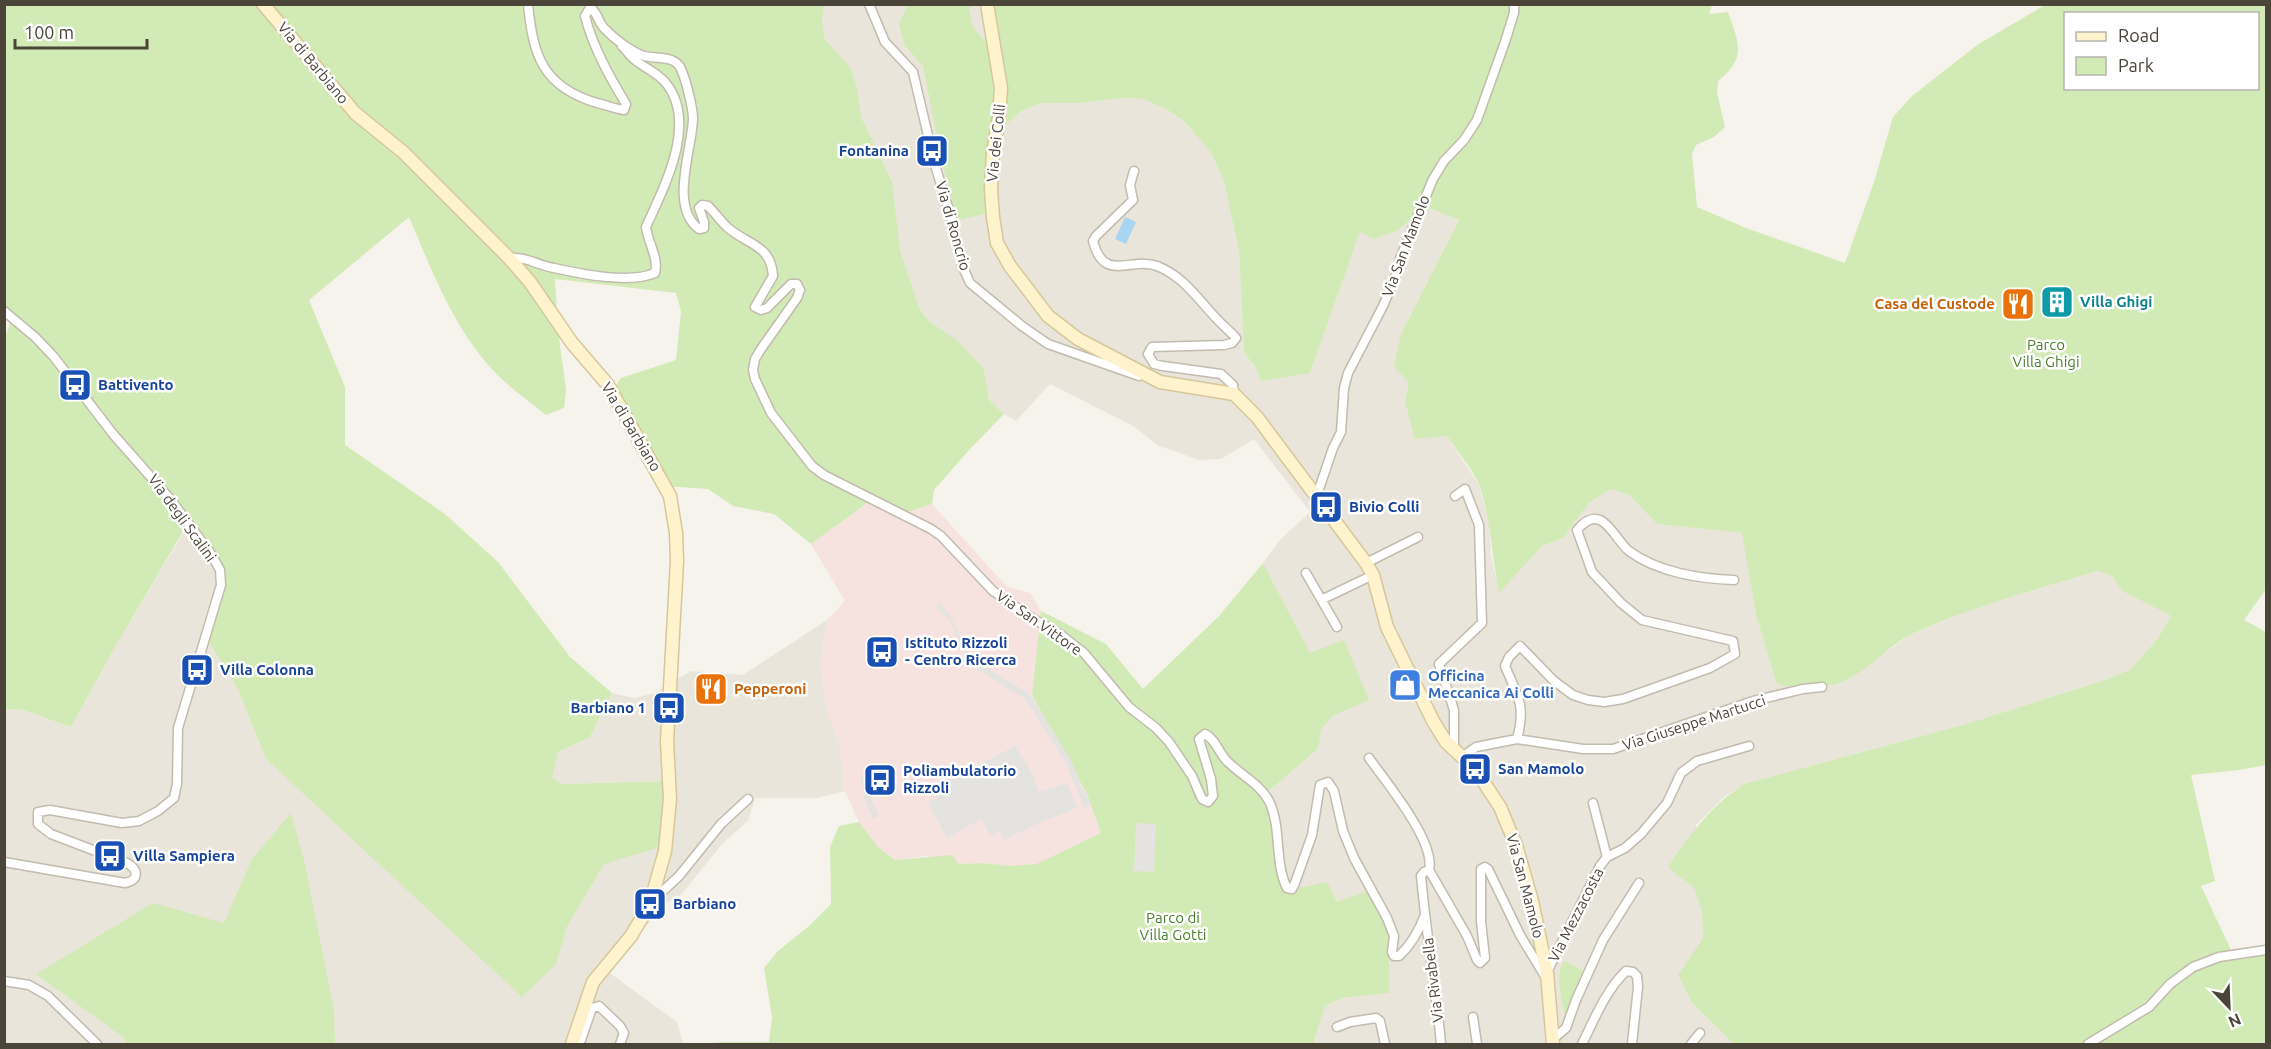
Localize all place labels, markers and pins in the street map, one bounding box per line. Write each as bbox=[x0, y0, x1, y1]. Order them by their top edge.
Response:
bus stop icon: Fontanina bbox=[914, 133, 950, 169]
place label: Fontanina bbox=[839, 142, 909, 159]
building icon: Villa Ghigi bbox=[2039, 284, 2075, 320]
restaurant icon: Casa del Custode bbox=[2000, 286, 2036, 322]
place label: Villa Ghigi bbox=[2080, 293, 2152, 310]
place label: Casa del Custode bbox=[1875, 295, 1995, 312]
bus stop icon: Battivento bbox=[57, 367, 93, 403]
place label: Battivento bbox=[98, 376, 174, 393]
bus stop icon: Bivio Colli bbox=[1308, 489, 1344, 525]
place label: Bivio Colli bbox=[1349, 498, 1419, 515]
bus stop icon: Istituto Rizzoli - Centro Ricerca bbox=[864, 634, 900, 670]
place label: Istituto Rizzoli - Centro Ricerca bbox=[905, 634, 1016, 668]
bus stop icon: Villa Colonna bbox=[179, 652, 215, 688]
place label: Villa Colonna bbox=[220, 661, 314, 678]
shop icon: Officina Meccanica Ai Colli bbox=[1387, 667, 1423, 703]
place label: Officina Meccanica Ai Colli bbox=[1428, 667, 1554, 701]
restaurant icon: Pepperoni bbox=[693, 671, 729, 707]
place label: Pepperoni bbox=[734, 680, 807, 697]
bus stop icon: Barbiano 1 bbox=[651, 690, 687, 726]
place label: Barbiano 1 bbox=[571, 699, 646, 716]
bus stop icon: San Mamolo bbox=[1457, 751, 1493, 787]
place label: San Mamolo bbox=[1498, 760, 1584, 777]
bus stop icon: Poliambulatorio Rizzoli bbox=[862, 762, 898, 798]
place label: Poliambulatorio Rizzoli bbox=[903, 762, 1016, 796]
bus stop icon: Villa Sampiera bbox=[92, 838, 128, 874]
place label: Villa Sampiera bbox=[133, 847, 235, 864]
bus stop icon: Barbiano bbox=[632, 886, 668, 922]
place label: Barbiano bbox=[673, 895, 736, 912]

